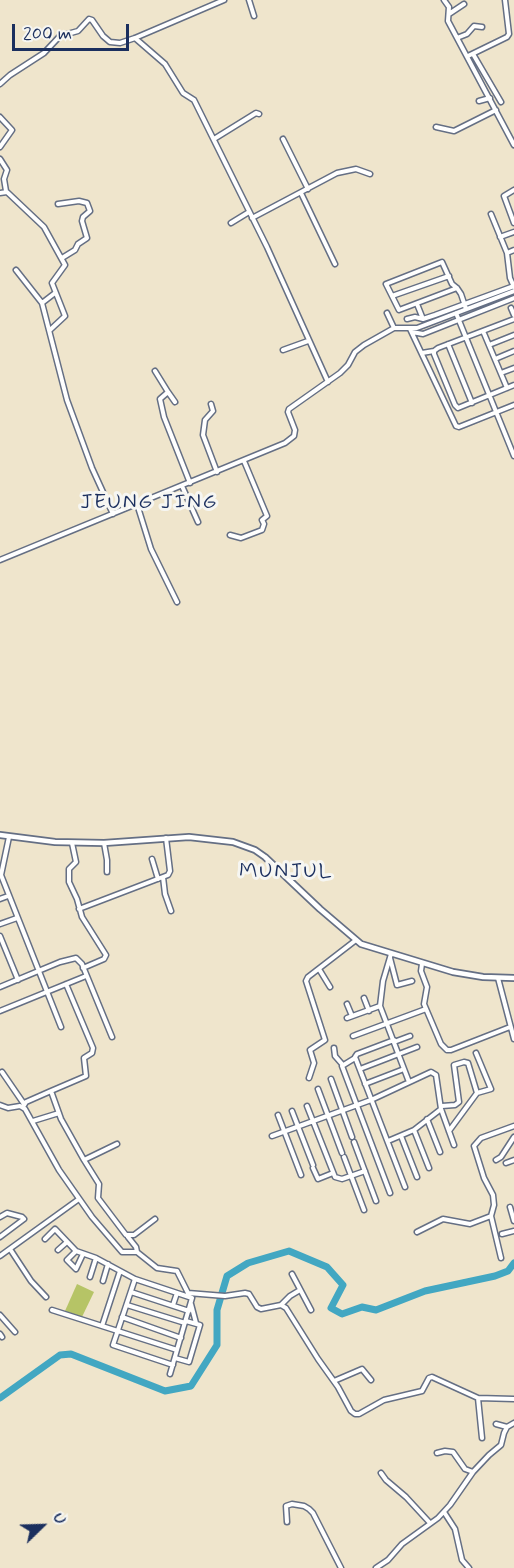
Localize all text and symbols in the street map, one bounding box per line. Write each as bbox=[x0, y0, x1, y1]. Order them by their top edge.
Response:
scale bar bbox=[15, 12, 132, 50]
text: 200 m bbox=[23, 22, 72, 46]
district label: JEUNG JING bbox=[79, 491, 219, 517]
district label: MUNJUL bbox=[239, 860, 333, 886]
north arrow bbox=[12, 1496, 72, 1556]
text: U bbox=[47, 1510, 71, 1528]

